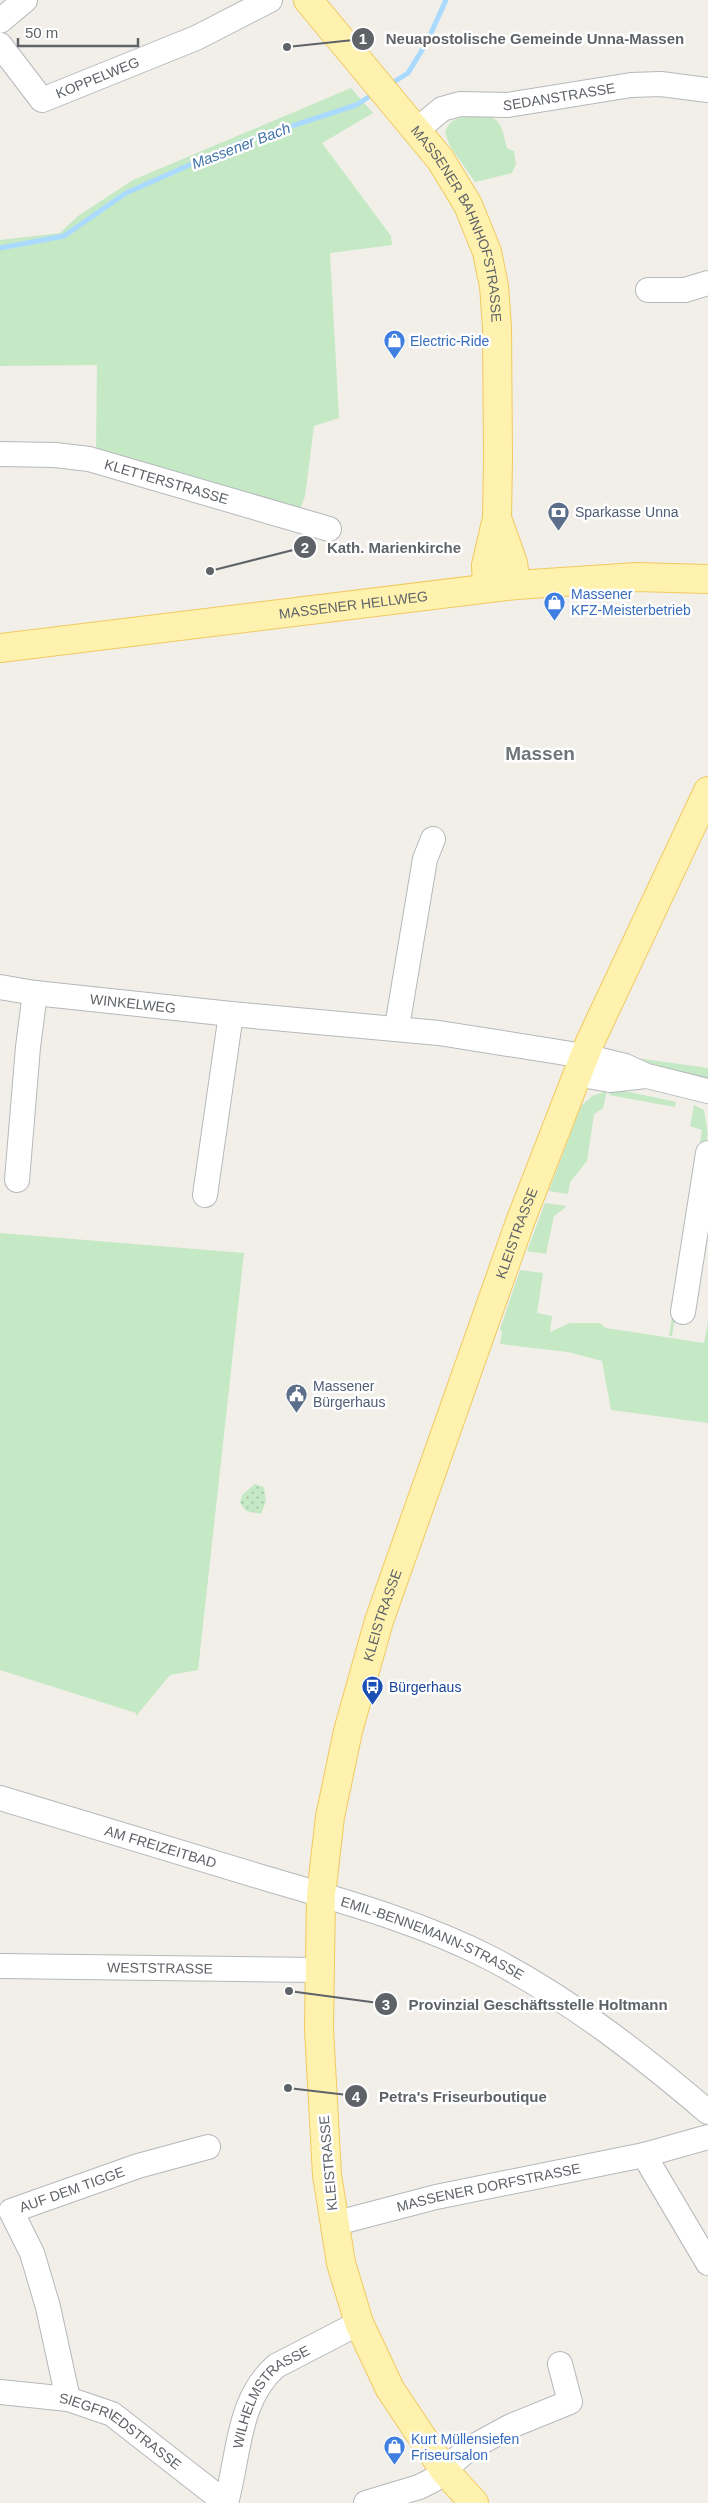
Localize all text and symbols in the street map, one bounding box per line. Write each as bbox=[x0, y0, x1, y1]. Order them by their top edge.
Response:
scale bar bbox=[18, 15, 138, 47]
text: 50 m bbox=[25, 24, 58, 41]
callout: Neuapostolische Gemeinde Unna-Massen bbox=[351, 24, 694, 54]
text: 1 bbox=[359, 30, 367, 47]
text: Neuapostolische Gemeinde Unna-Massen bbox=[386, 30, 684, 47]
street label: KOPPELWEG bbox=[53, 54, 141, 102]
street label: SEDANSTRASSE bbox=[503, 80, 616, 113]
water label: Massener Bach bbox=[189, 119, 293, 172]
street label: MASSENER BAHNHOFSTRASSE bbox=[408, 122, 505, 323]
shop icon: Electric-Ride bbox=[382, 329, 406, 360]
place label: Electric-Ride bbox=[410, 333, 490, 349]
street label: KLETTERSTRASSE bbox=[103, 456, 230, 507]
bank icon: Sparkasse Unna bbox=[547, 500, 571, 531]
place label: Sparkasse Unna bbox=[575, 504, 679, 520]
callout: Kath. Marienkirche bbox=[292, 532, 472, 562]
text: 2 bbox=[301, 539, 309, 556]
text: Kath. Marienkirche bbox=[327, 539, 461, 556]
place label: Massener KFZ-Meisterbetrieb bbox=[571, 586, 691, 618]
street label: MASSENER HELLWEG bbox=[278, 588, 429, 622]
shop icon: Massener KFZ-Meisterbetrieb bbox=[543, 590, 567, 621]
district label: Massen bbox=[505, 743, 575, 764]
street label: WINKELWEG bbox=[89, 991, 177, 1016]
street label: KLEISTRASSE bbox=[493, 1185, 541, 1281]
place label: Massener Bürgerhaus bbox=[313, 1378, 385, 1410]
public building icon: Massener Bürgerhaus bbox=[285, 1382, 309, 1413]
street label: KLEISTRASSE bbox=[360, 1567, 405, 1663]
bus stop icon: Bürgerhaus bbox=[361, 1675, 385, 1706]
place label: Bürgerhaus bbox=[389, 1679, 461, 1695]
street label: AM FREIZEITBAD bbox=[103, 1822, 218, 1871]
street label: EMIL-BENNEMANN-STRASSE bbox=[339, 1893, 527, 1983]
street label: WESTSTRASSE bbox=[107, 1959, 213, 1977]
callout: Provinzial Geschäftsstelle Holtmann bbox=[373, 1989, 678, 2019]
text: 3 bbox=[382, 1996, 390, 2013]
text: Provinzial Geschäftsstelle Holtmann bbox=[408, 1996, 668, 2013]
callout: Petra's Friseurboutique bbox=[344, 2081, 557, 2111]
text: 4 bbox=[352, 2088, 361, 2105]
text: Petra's Friseurboutique bbox=[379, 2088, 547, 2105]
street label: KLEISTRASSE bbox=[316, 2115, 340, 2211]
street label: MASSENER DORFSTRASSE bbox=[395, 2160, 582, 2215]
street label: AUF DEM TIGGE bbox=[17, 2163, 127, 2215]
street label: WILHELMSTRASSE bbox=[229, 2342, 312, 2450]
street label: SIEGFRIEDSTRASSE bbox=[58, 2390, 184, 2473]
place label: Kurt Müllensiefen Friseursalon bbox=[411, 2431, 519, 2463]
shop icon: Kurt Müllensiefen Friseursalon bbox=[383, 2435, 407, 2466]

